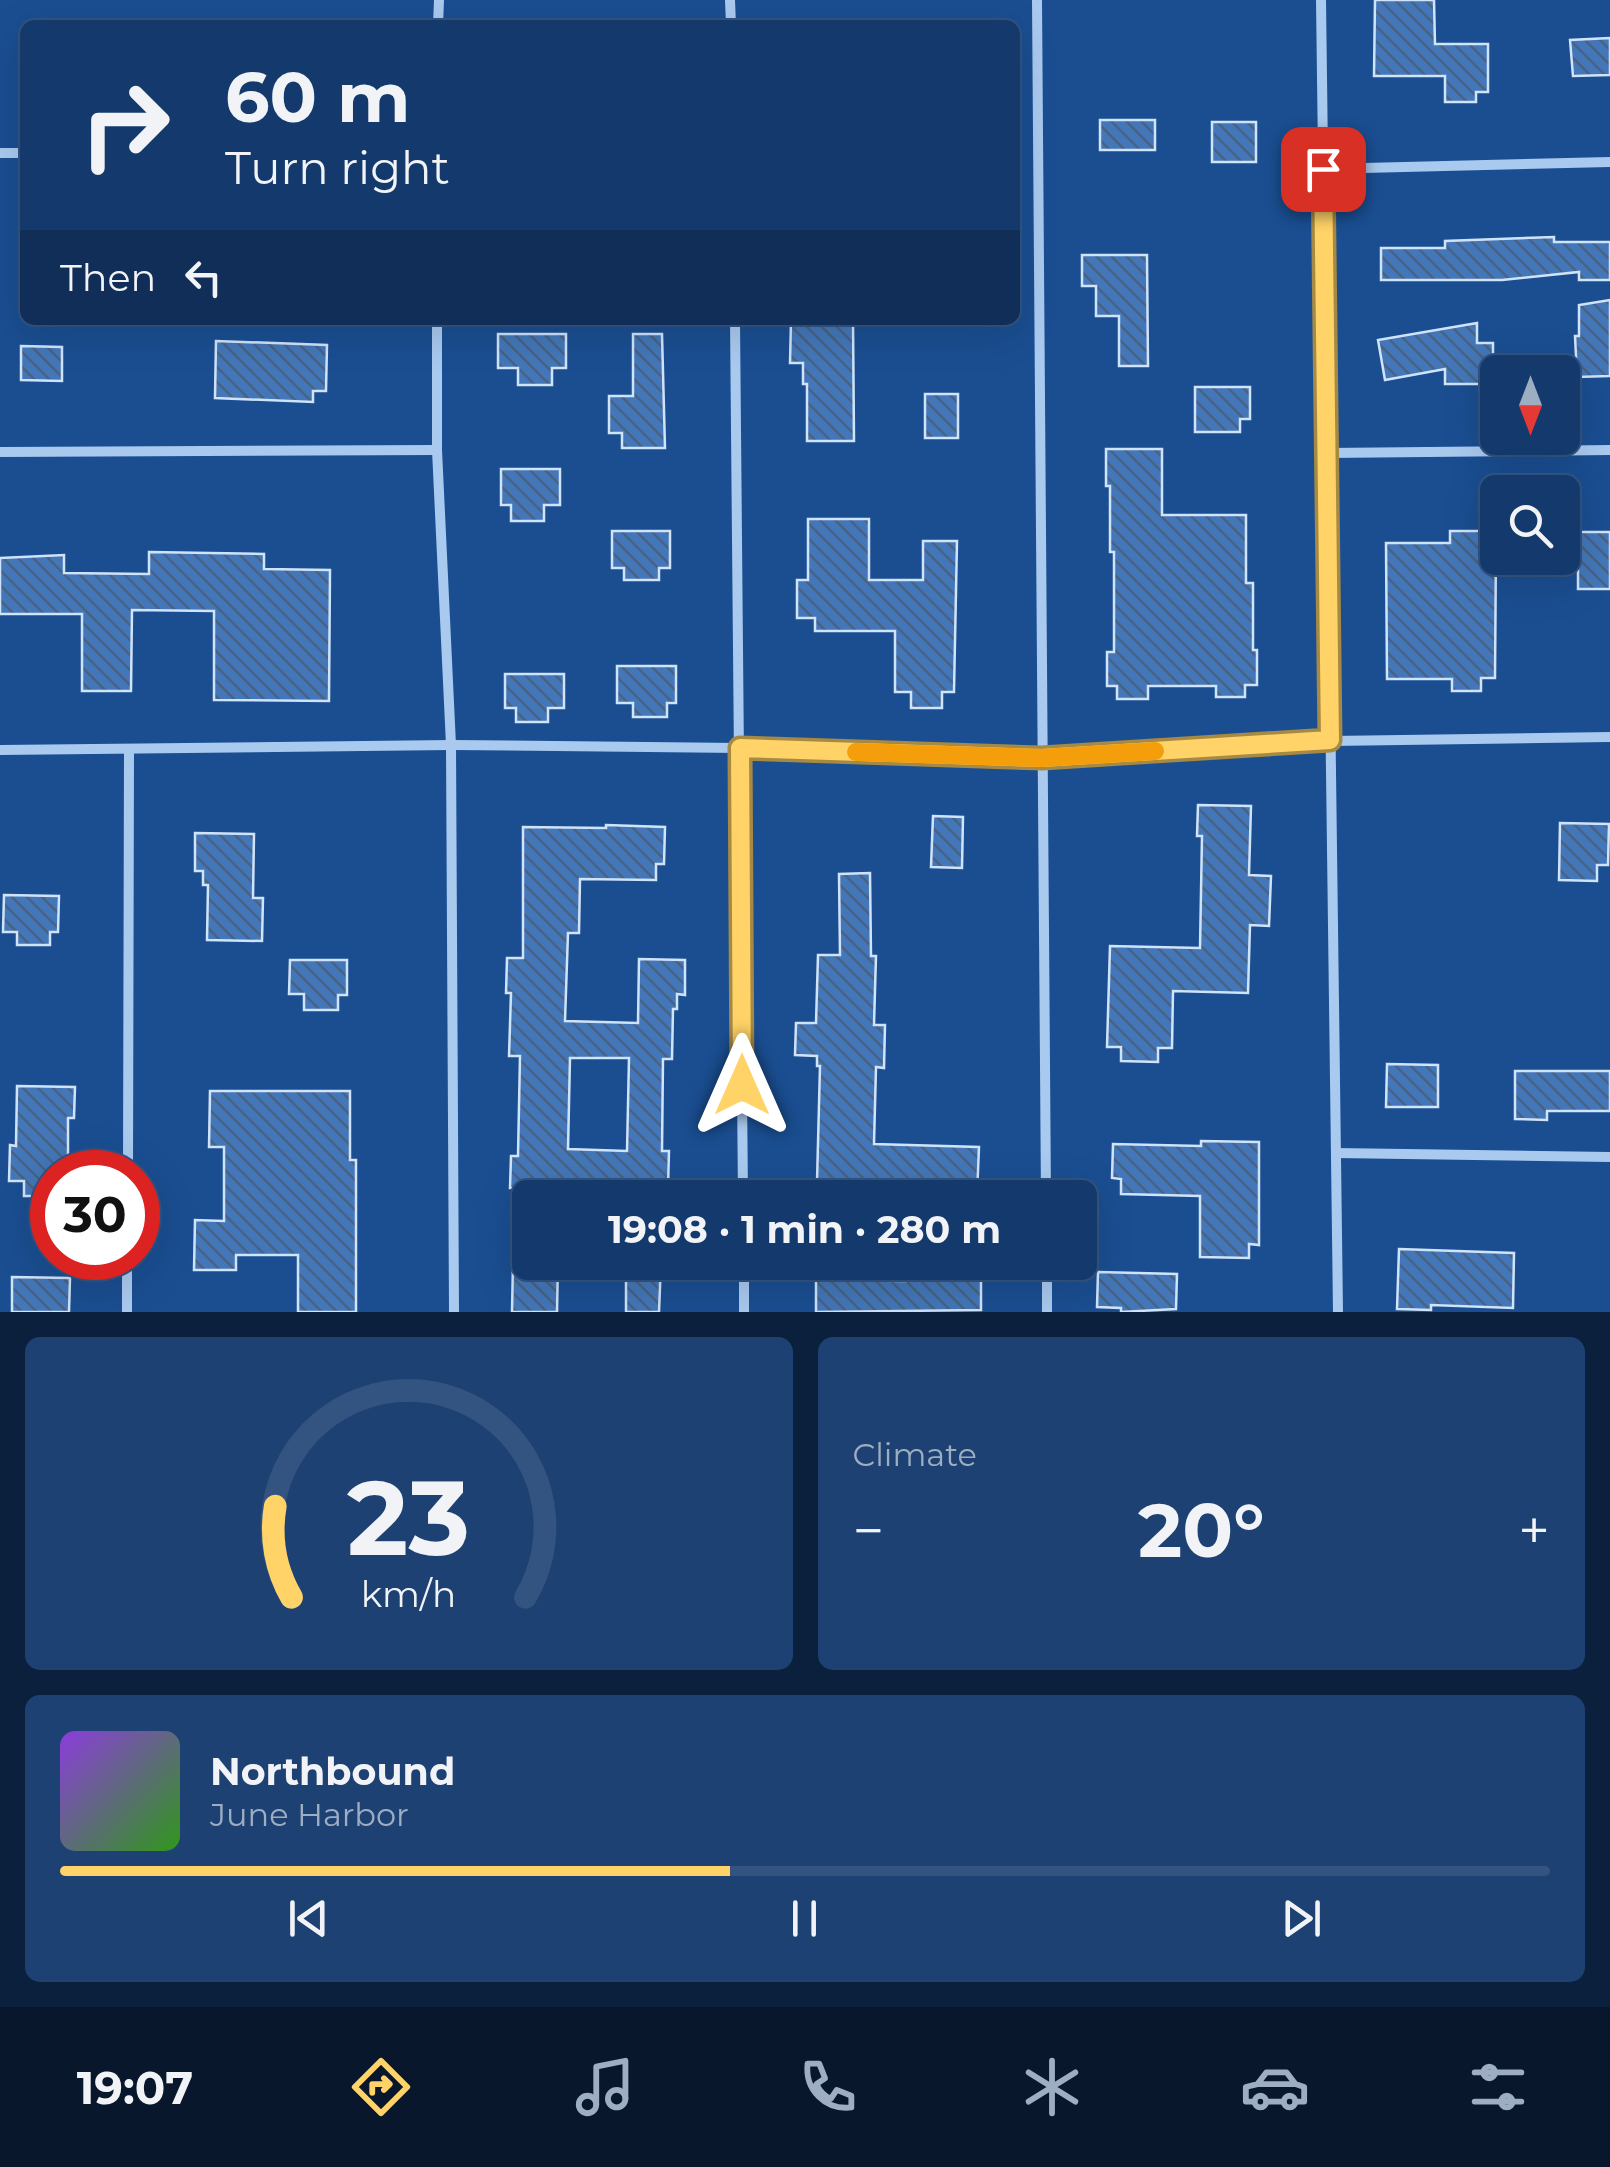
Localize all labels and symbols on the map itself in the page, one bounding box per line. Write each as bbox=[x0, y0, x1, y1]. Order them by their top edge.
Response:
pin bbox=[1281, 127, 1366, 212]
north arrow bbox=[1480, 355, 1580, 455]
position arrow bbox=[690, 1033, 794, 1137]
speed limit sign: 30 bbox=[30, 1150, 160, 1280]

